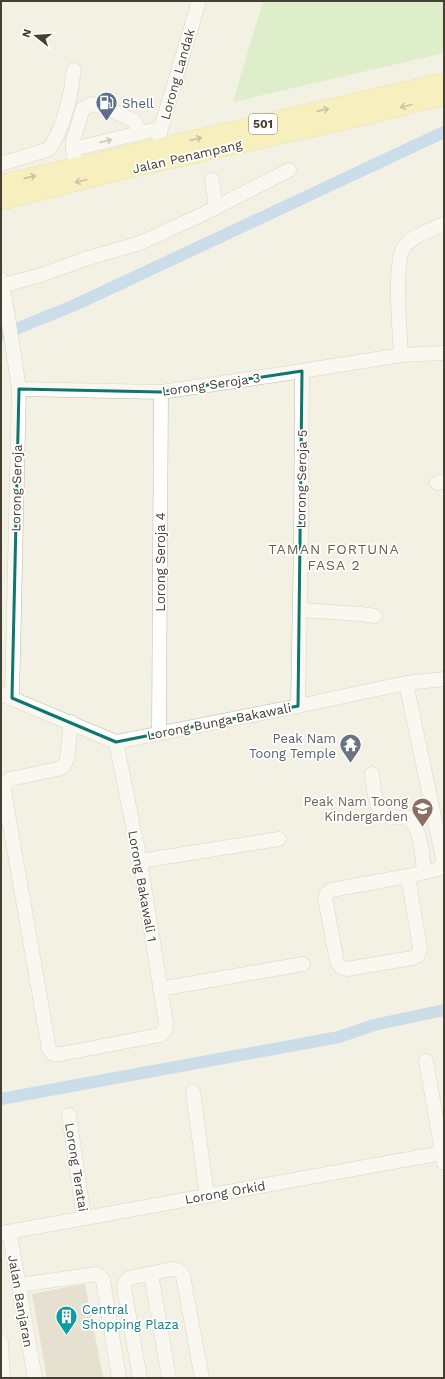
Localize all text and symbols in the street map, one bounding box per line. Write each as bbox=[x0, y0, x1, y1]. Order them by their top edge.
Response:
north arrow bbox=[16, 16, 56, 56]
street label: Lorong Landak bbox=[157, 26, 198, 121]
text: N bbox=[20, 27, 34, 39]
fuel station icon: Shell bbox=[93, 90, 119, 123]
place label: Shell bbox=[122, 96, 154, 111]
one-way arrow bbox=[400, 102, 413, 110]
one-way arrow bbox=[316, 106, 329, 114]
road number: 501 bbox=[249, 114, 277, 134]
one-way arrow bbox=[189, 135, 202, 143]
one-way arrow bbox=[99, 137, 112, 144]
street label: Jalan Penampang bbox=[131, 137, 243, 176]
one-way arrow bbox=[23, 173, 36, 181]
one-way arrow bbox=[75, 178, 88, 185]
street label: Lorong Seroja 3 bbox=[161, 370, 261, 399]
street label: Lorong Seroja 5 bbox=[293, 429, 310, 529]
street label: Lorong Seroja bbox=[8, 444, 25, 532]
street label: Lorong Seroja 4 bbox=[153, 512, 168, 612]
district label: TAMAN FORTUNA FASA 2 bbox=[268, 541, 400, 573]
street label: Lorong Bunga Bakawali bbox=[146, 700, 292, 743]
place label: Peak Nam Toong Temple bbox=[249, 731, 336, 761]
temple icon: Peak Nam Toong Temple bbox=[338, 732, 364, 765]
place label: Peak Nam Toong Kindergarden bbox=[304, 794, 408, 824]
school or university icon: Peak Nam Toong Kindergarden bbox=[410, 795, 436, 828]
street label: Lorong Bakawali 1 bbox=[125, 829, 160, 943]
street label: Lorong Teratai bbox=[62, 1122, 91, 1213]
street label: Lorong Orkid bbox=[184, 1178, 267, 1207]
street label: Jalan Banjaran bbox=[5, 1254, 36, 1348]
place label: Central Shopping Plaza bbox=[82, 1302, 180, 1332]
building icon: Central Shopping Plaza bbox=[54, 1303, 80, 1336]

